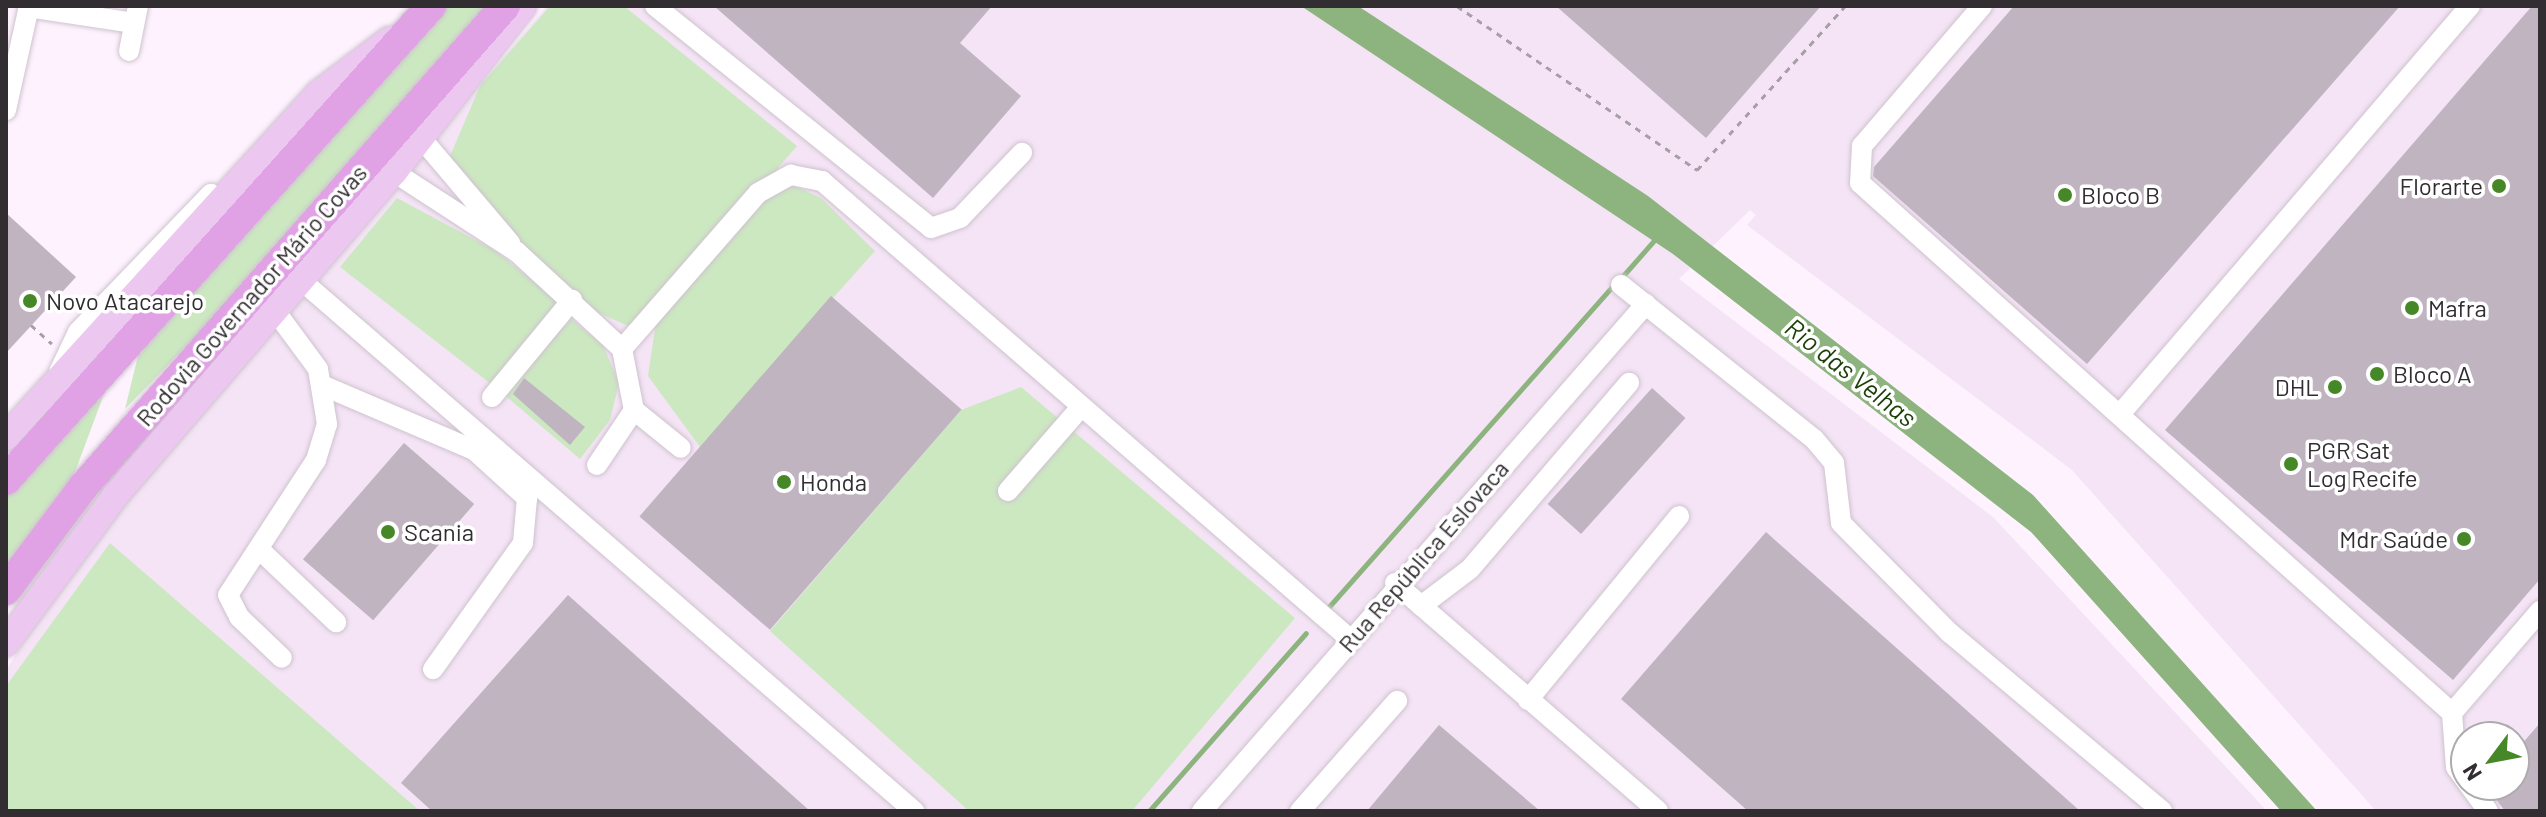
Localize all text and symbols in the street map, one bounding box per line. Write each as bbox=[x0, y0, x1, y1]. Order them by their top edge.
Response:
street label: Rodovia Governador Mário Covas bbox=[130, 158, 372, 432]
place label: Florarte bbox=[2400, 172, 2483, 200]
marker: Florarte bbox=[2490, 177, 2508, 195]
place label: Bloco B bbox=[2081, 181, 2160, 209]
marker: Bloco B bbox=[2056, 186, 2074, 204]
place label: Novo Atacarejo bbox=[46, 287, 204, 315]
marker: Novo Atacarejo bbox=[21, 292, 39, 310]
place label: Mafra bbox=[2428, 294, 2487, 322]
marker: Mafra bbox=[2403, 299, 2421, 317]
water label: Rio das Velhas bbox=[1779, 311, 1923, 433]
place label: Bloco A bbox=[2393, 360, 2472, 388]
marker: Bloco A bbox=[2368, 365, 2386, 383]
place label: DHL bbox=[2275, 373, 2319, 401]
marker: DHL bbox=[2326, 378, 2344, 396]
place label: PGR Sat Log Recife bbox=[2307, 436, 2418, 492]
street label: Rua República Eslovaca bbox=[1332, 454, 1514, 658]
marker: PGR Sat Log Recife bbox=[2282, 455, 2300, 473]
place label: Honda bbox=[800, 468, 867, 496]
marker: Honda bbox=[775, 473, 793, 491]
place label: Scania bbox=[404, 518, 474, 546]
marker: Scania bbox=[379, 523, 397, 541]
place label: Mdr Saúde bbox=[2339, 525, 2448, 553]
marker: Mdr Saúde bbox=[2455, 530, 2473, 548]
north arrow bbox=[2450, 721, 2530, 801]
text: N bbox=[2456, 760, 2486, 786]

